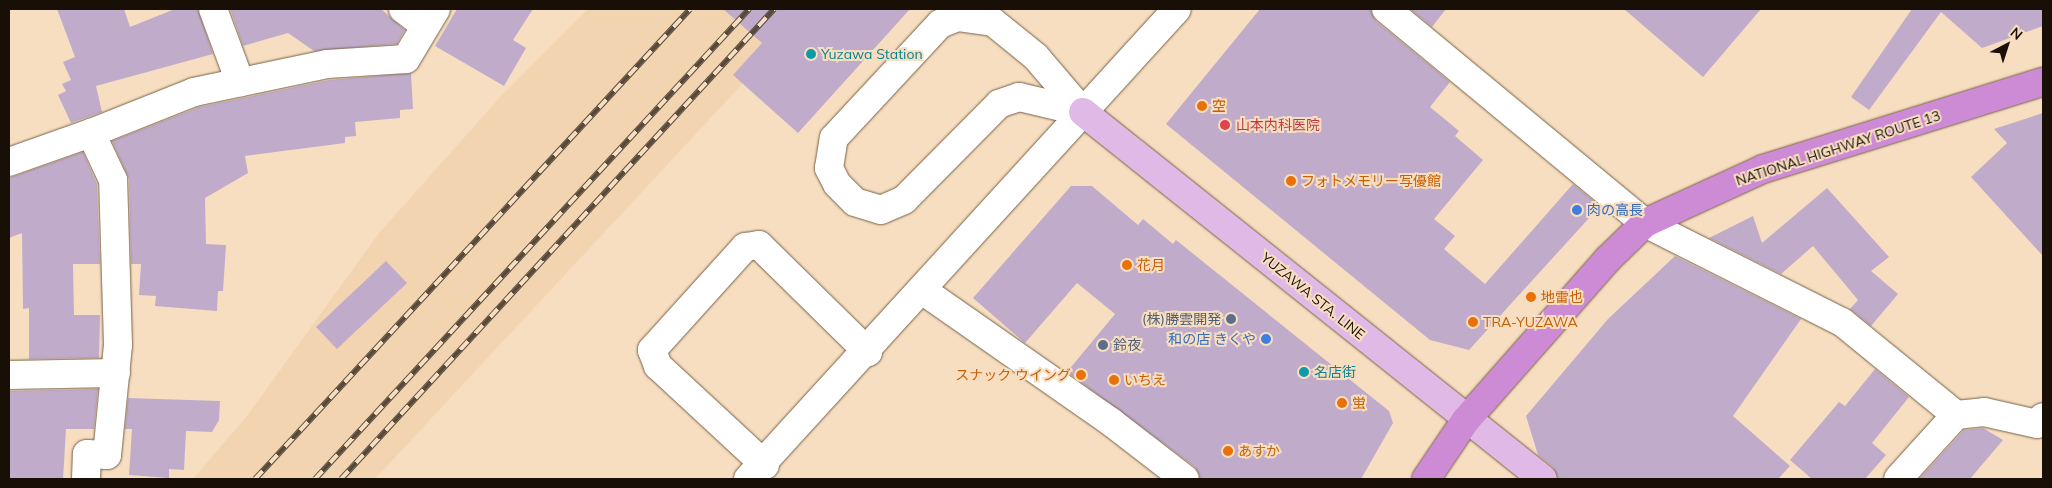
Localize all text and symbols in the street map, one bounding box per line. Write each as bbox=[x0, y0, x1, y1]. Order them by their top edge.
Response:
north arrow bbox=[1982, 20, 2032, 70]
text: N bbox=[2007, 23, 2026, 44]
place label: Yuzawa Station bbox=[821, 46, 923, 62]
marker: Yuzawa Station bbox=[805, 48, 817, 60]
place label: 空 bbox=[1212, 98, 1226, 114]
marker: 空 bbox=[1196, 100, 1208, 112]
street label: NATIONAL HIGHWAY ROUTE 13 bbox=[1734, 107, 1942, 189]
place label: 山本内科医院 bbox=[1236, 117, 1320, 133]
marker: 山本内科医院 bbox=[1218, 118, 1232, 132]
place label: フォトメモリー写優館 bbox=[1301, 173, 1441, 189]
marker: フォトメモリー写優館 bbox=[1285, 175, 1297, 187]
place label: 肉の高長 bbox=[1587, 202, 1643, 218]
marker: 肉の高長 bbox=[1571, 204, 1583, 216]
street label: YUZAWA STA. LINE bbox=[1258, 249, 1368, 343]
place label: 花月 bbox=[1137, 257, 1165, 273]
marker: 花月 bbox=[1121, 259, 1133, 271]
place label: 地雷也 bbox=[1541, 289, 1583, 305]
marker: 地雷也 bbox=[1525, 291, 1537, 303]
place label: (株)勝雲開発 bbox=[1142, 311, 1221, 327]
marker: (株)勝雲開発 bbox=[1225, 313, 1237, 325]
place label: TRA-YUZAWA bbox=[1483, 314, 1578, 330]
marker: TRA-YUZAWA bbox=[1467, 316, 1479, 328]
place label: 和の店 きくや bbox=[1168, 331, 1256, 347]
marker: 和の店 きくや bbox=[1260, 333, 1272, 345]
place label: 鈴夜 bbox=[1113, 337, 1141, 353]
marker: 鈴夜 bbox=[1097, 339, 1109, 351]
place label: 名店街 bbox=[1314, 364, 1356, 380]
marker: 名店街 bbox=[1298, 366, 1310, 378]
place label: スナック ウイング bbox=[955, 367, 1071, 383]
marker: スナック ウイング bbox=[1075, 369, 1087, 381]
place label: いちえ bbox=[1124, 372, 1166, 388]
marker: いちえ bbox=[1108, 374, 1120, 386]
place label: 蛍 bbox=[1352, 395, 1366, 411]
marker: 蛍 bbox=[1336, 397, 1348, 409]
place label: あすか bbox=[1238, 443, 1280, 459]
marker: あすか bbox=[1222, 445, 1234, 457]

